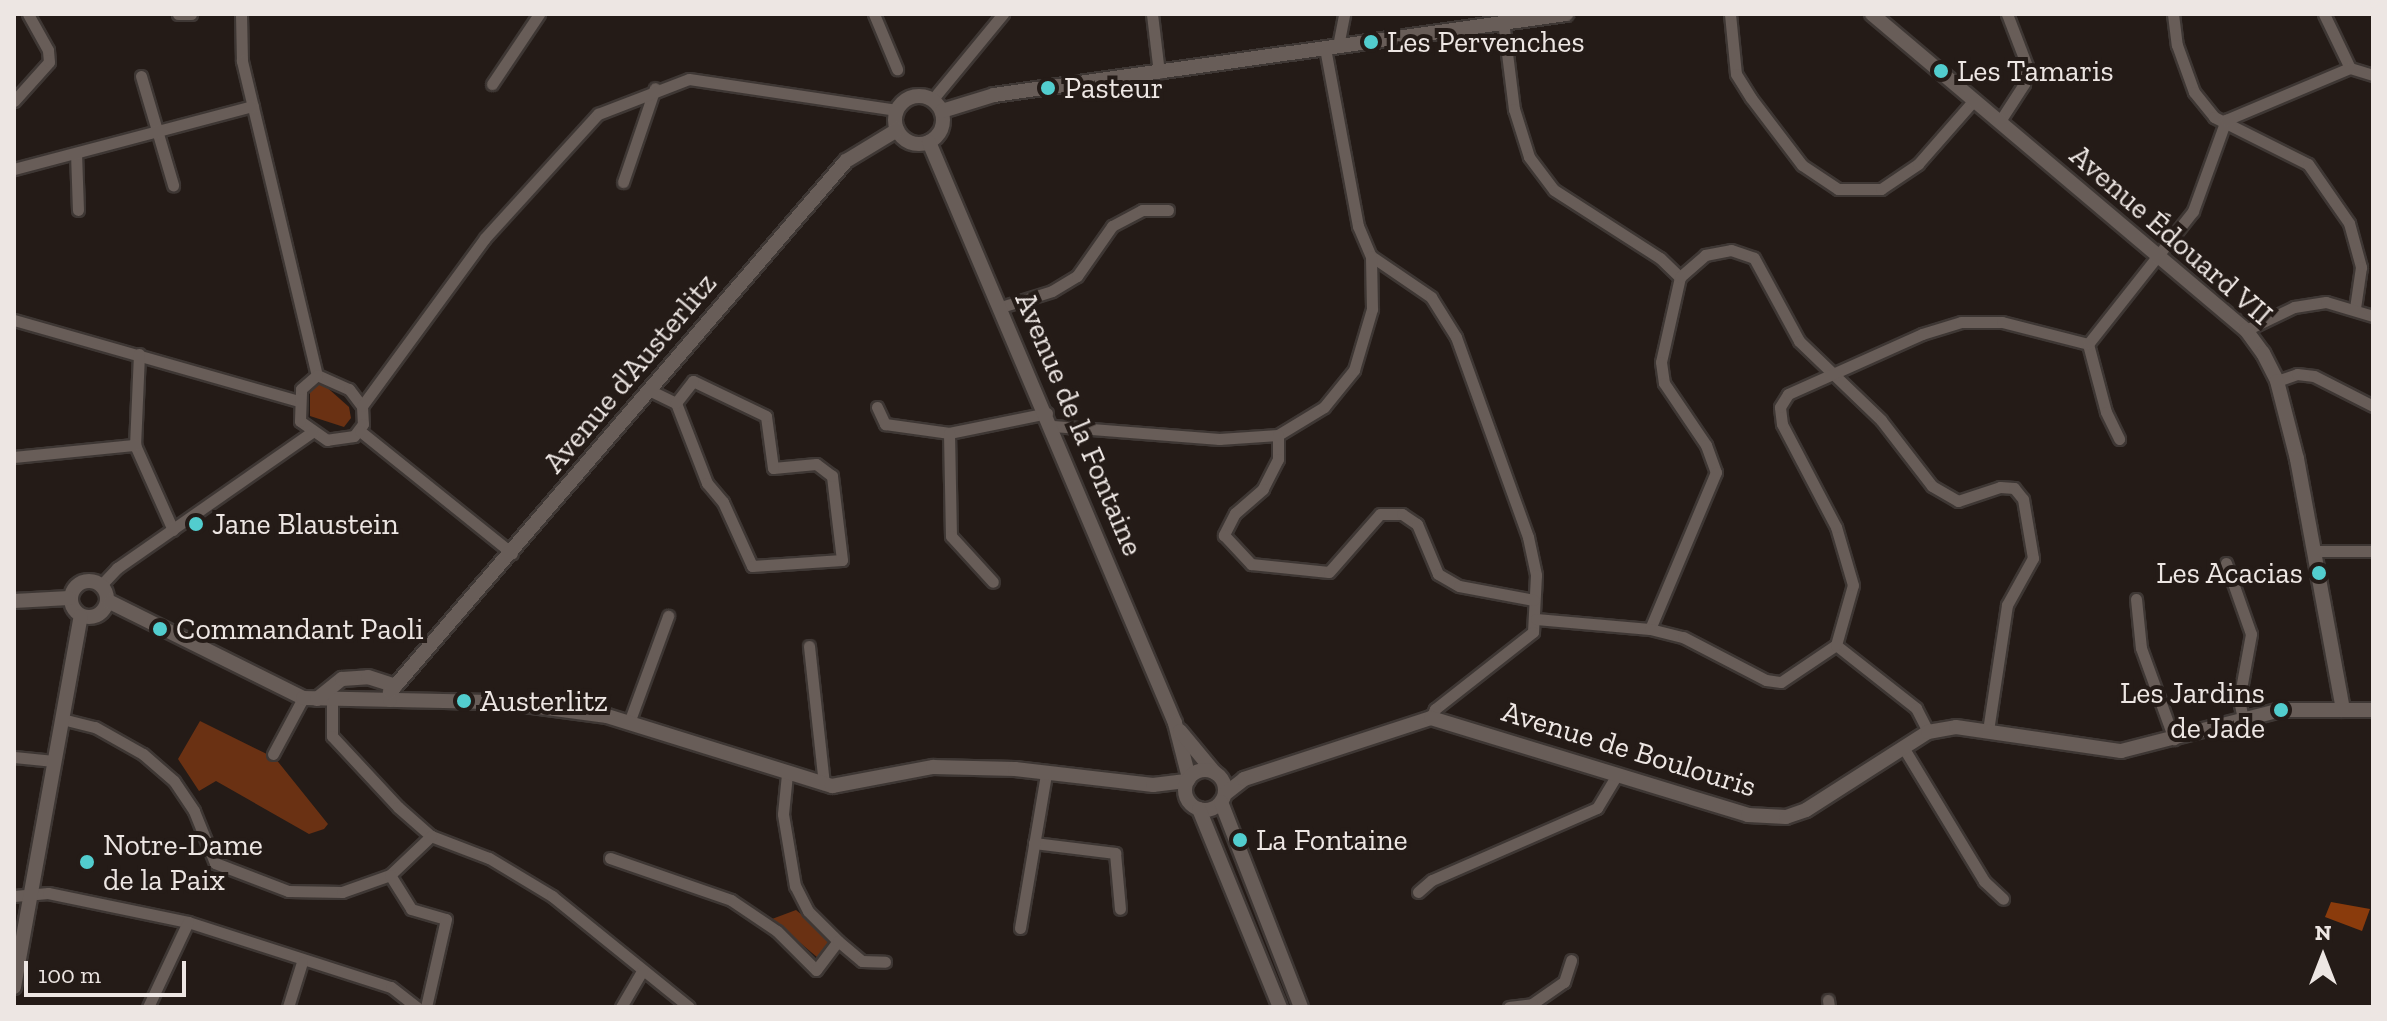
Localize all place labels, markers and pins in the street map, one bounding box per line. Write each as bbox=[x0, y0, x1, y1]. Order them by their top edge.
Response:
place label: Les Pervenches bbox=[1387, 24, 1585, 60]
marker: Les Pervenches bbox=[1362, 33, 1380, 51]
place label: Les Tamaris bbox=[1957, 53, 2114, 89]
marker: Les Tamaris bbox=[1932, 62, 1950, 80]
place label: Pasteur bbox=[1064, 70, 1163, 106]
marker: Pasteur bbox=[1039, 79, 1057, 97]
place label: Jane Blaustein bbox=[212, 506, 399, 542]
marker: Jane Blaustein bbox=[187, 515, 205, 533]
place label: Les Acacias bbox=[2155, 555, 2303, 591]
marker: Les Acacias bbox=[2310, 564, 2328, 582]
place label: Commandant Paoli bbox=[176, 611, 424, 647]
marker: Commandant Paoli bbox=[151, 620, 169, 638]
place label: Les Jardins de Jade bbox=[2119, 675, 2265, 746]
place label: Austerlitz bbox=[480, 683, 608, 719]
marker: Austerlitz bbox=[455, 692, 473, 710]
marker: Les Jardins de Jade bbox=[2272, 701, 2290, 719]
place label: La Fontaine bbox=[1256, 822, 1408, 858]
place label: Notre-Dame de la Paix bbox=[103, 827, 263, 898]
marker: La Fontaine bbox=[1231, 831, 1249, 849]
marker: Notre-Dame de la Paix bbox=[78, 853, 96, 871]

